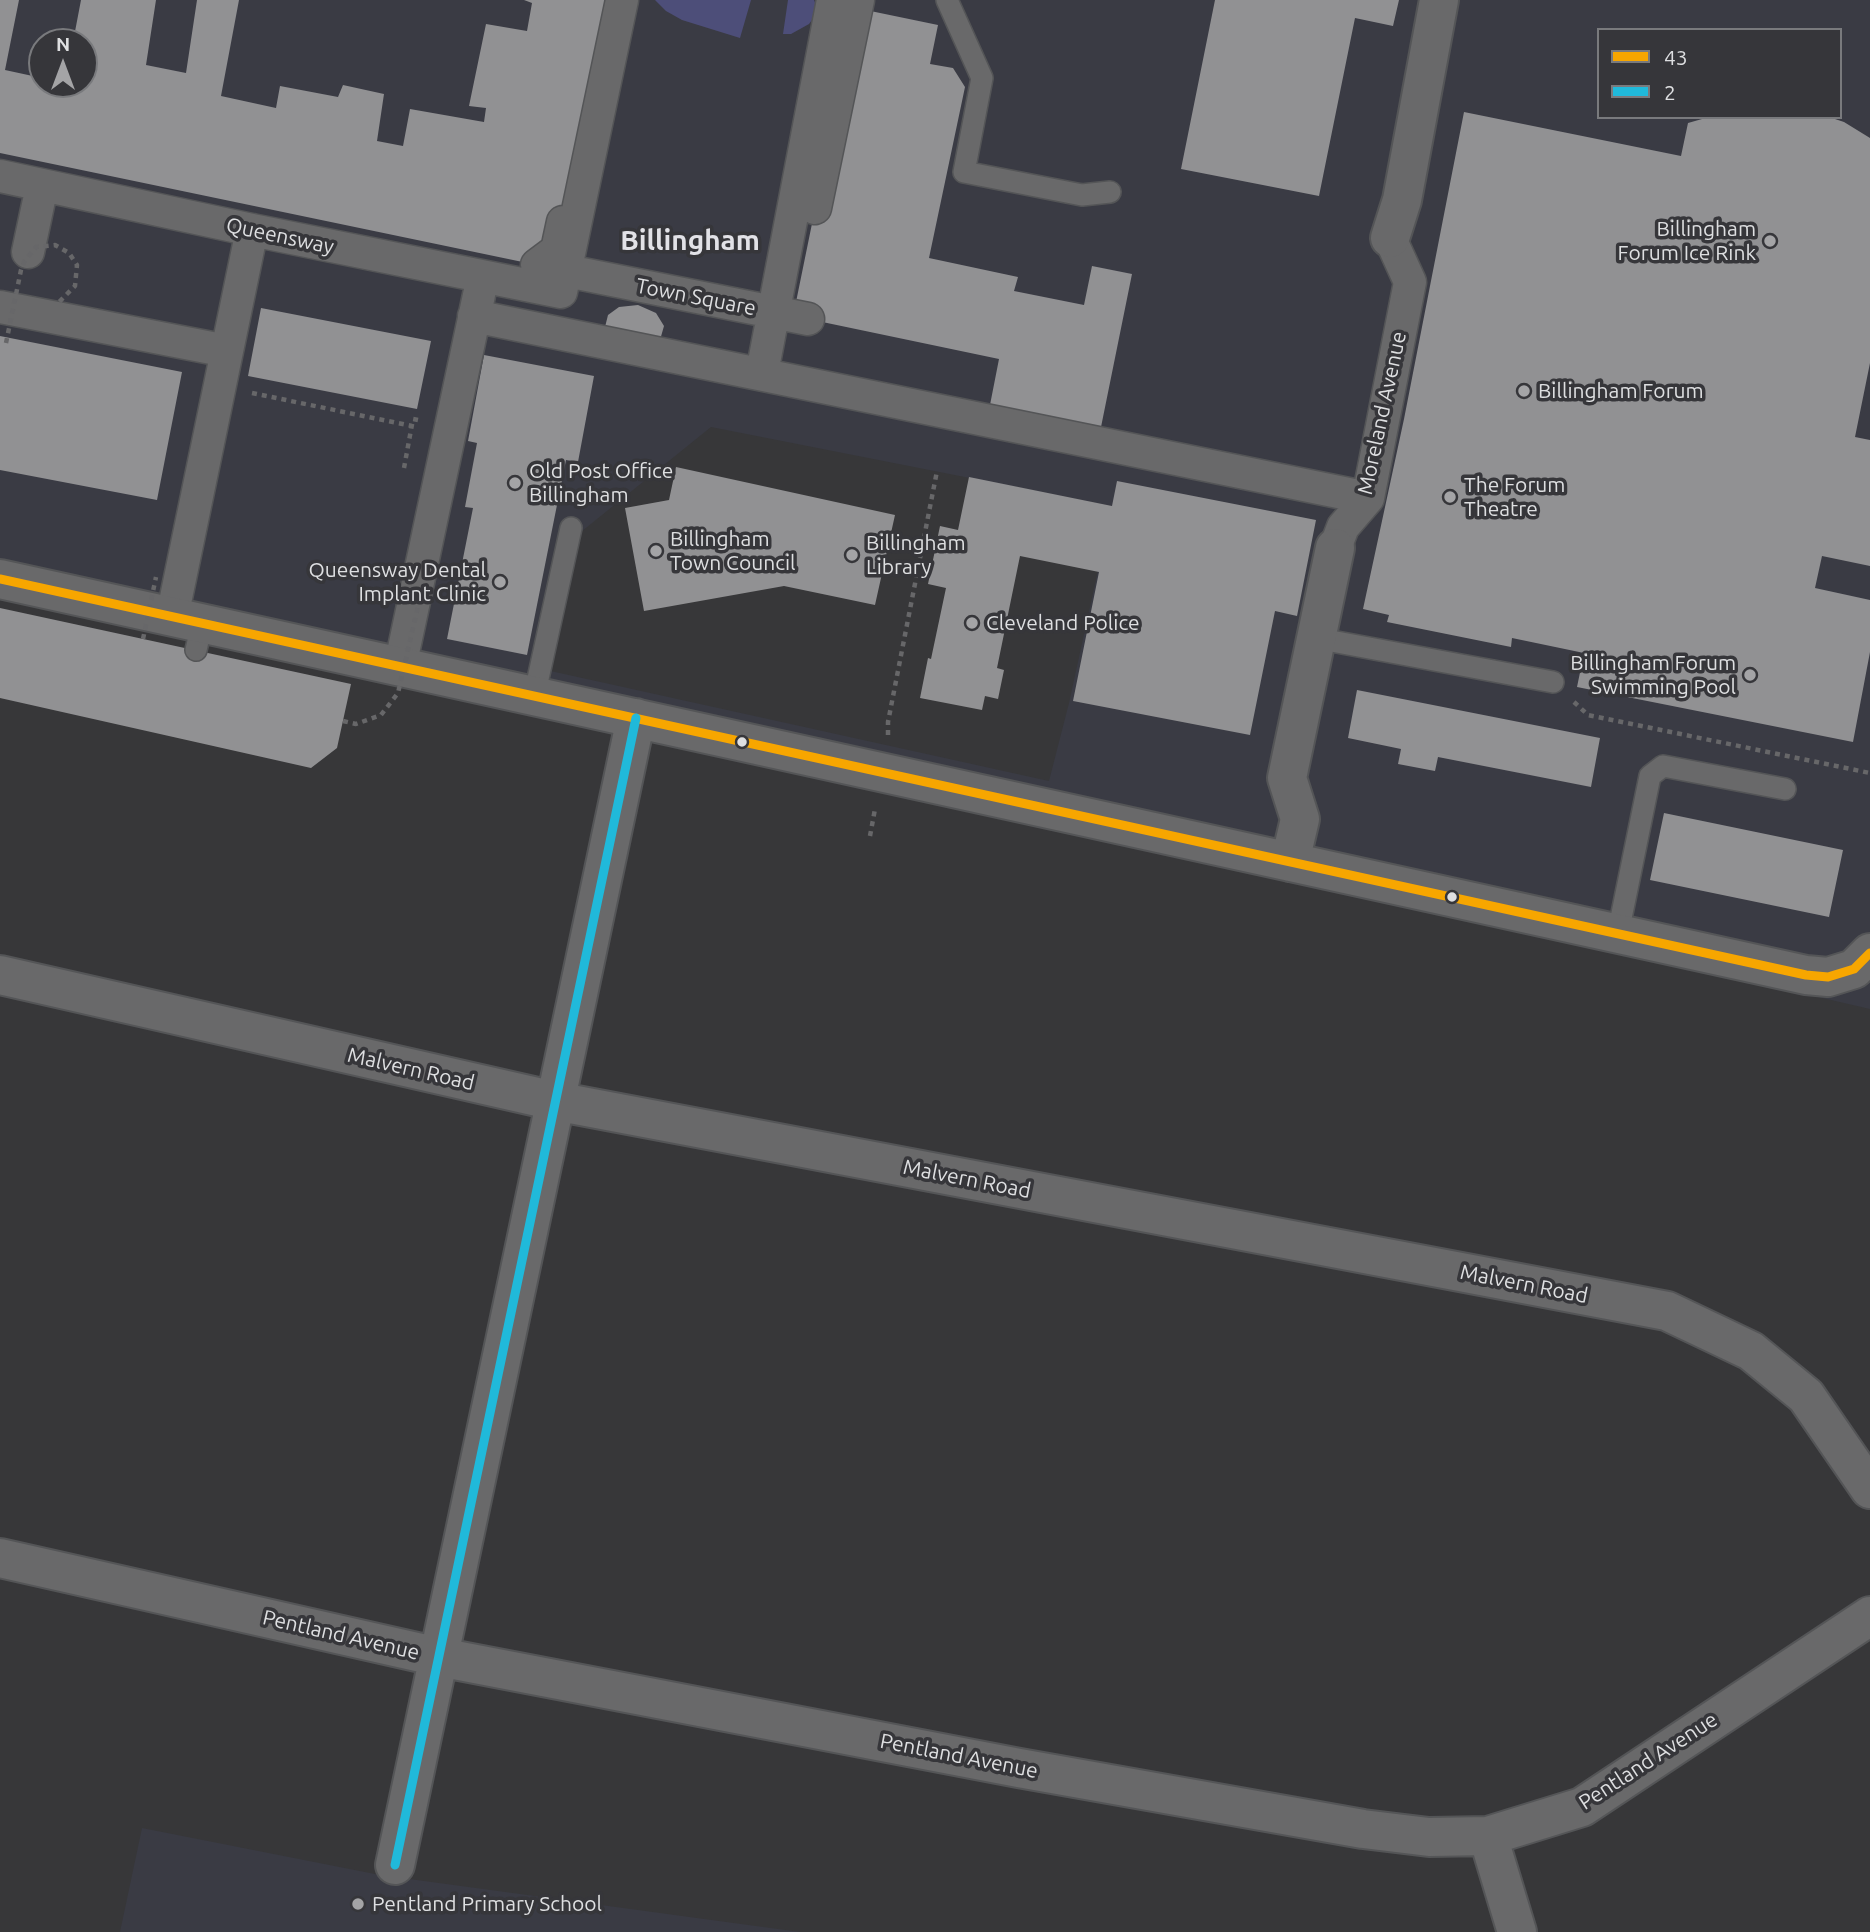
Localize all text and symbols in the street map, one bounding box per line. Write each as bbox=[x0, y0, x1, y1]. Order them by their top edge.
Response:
north arrow bbox=[28, 28, 98, 98]
legend bbox=[1597, 28, 1842, 119]
text: N bbox=[56, 33, 70, 55]
text: 43 bbox=[1664, 45, 1688, 69]
text: 2 bbox=[1664, 80, 1676, 104]
street label: Queensway bbox=[224, 212, 336, 260]
place label: Billingham Forum Ice Rink bbox=[1618, 216, 1756, 266]
district label: Billingham bbox=[620, 224, 760, 258]
marker: Billingham Forum Ice Rink bbox=[1762, 233, 1778, 249]
street label: Town Square bbox=[634, 273, 758, 321]
street label: Moreland Avenue bbox=[1352, 329, 1412, 497]
place label: Billingham Forum bbox=[1538, 378, 1704, 404]
marker: Billingham Forum bbox=[1516, 383, 1532, 399]
place label: Old Post Office Billingham bbox=[529, 458, 673, 508]
place label: The Forum Theatre bbox=[1464, 472, 1565, 522]
marker: Old Post Office Billingham bbox=[507, 475, 523, 491]
marker: The Forum Theatre bbox=[1442, 489, 1458, 505]
place label: Billingham Town Council bbox=[670, 526, 796, 576]
place label: Billingham Library bbox=[866, 530, 966, 580]
marker: Billingham Town Council bbox=[648, 543, 664, 559]
marker: Billingham Library bbox=[844, 547, 860, 563]
place label: Queensway Dental Implant Clinic bbox=[309, 557, 486, 607]
marker: Queensway Dental Implant Clinic bbox=[492, 574, 508, 590]
place label: Cleveland Police bbox=[986, 610, 1140, 636]
marker: Cleveland Police bbox=[964, 615, 980, 631]
place label: Billingham Forum Swimming Pool bbox=[1570, 650, 1736, 700]
marker: Billingham Forum Swimming Pool bbox=[1742, 667, 1758, 683]
unlabelled marker bbox=[735, 735, 749, 749]
unlabelled marker bbox=[1445, 890, 1459, 904]
street label: Malvern Road bbox=[345, 1042, 477, 1096]
street label: Malvern Road bbox=[901, 1154, 1033, 1204]
street label: Malvern Road bbox=[1458, 1259, 1590, 1309]
street label: Pentland Avenue bbox=[260, 1605, 422, 1665]
street label: Pentland Avenue bbox=[1574, 1707, 1722, 1815]
street label: Pentland Avenue bbox=[878, 1728, 1040, 1784]
place label: Pentland Primary School bbox=[372, 1891, 602, 1917]
marker: Pentland Primary School bbox=[350, 1896, 366, 1912]

